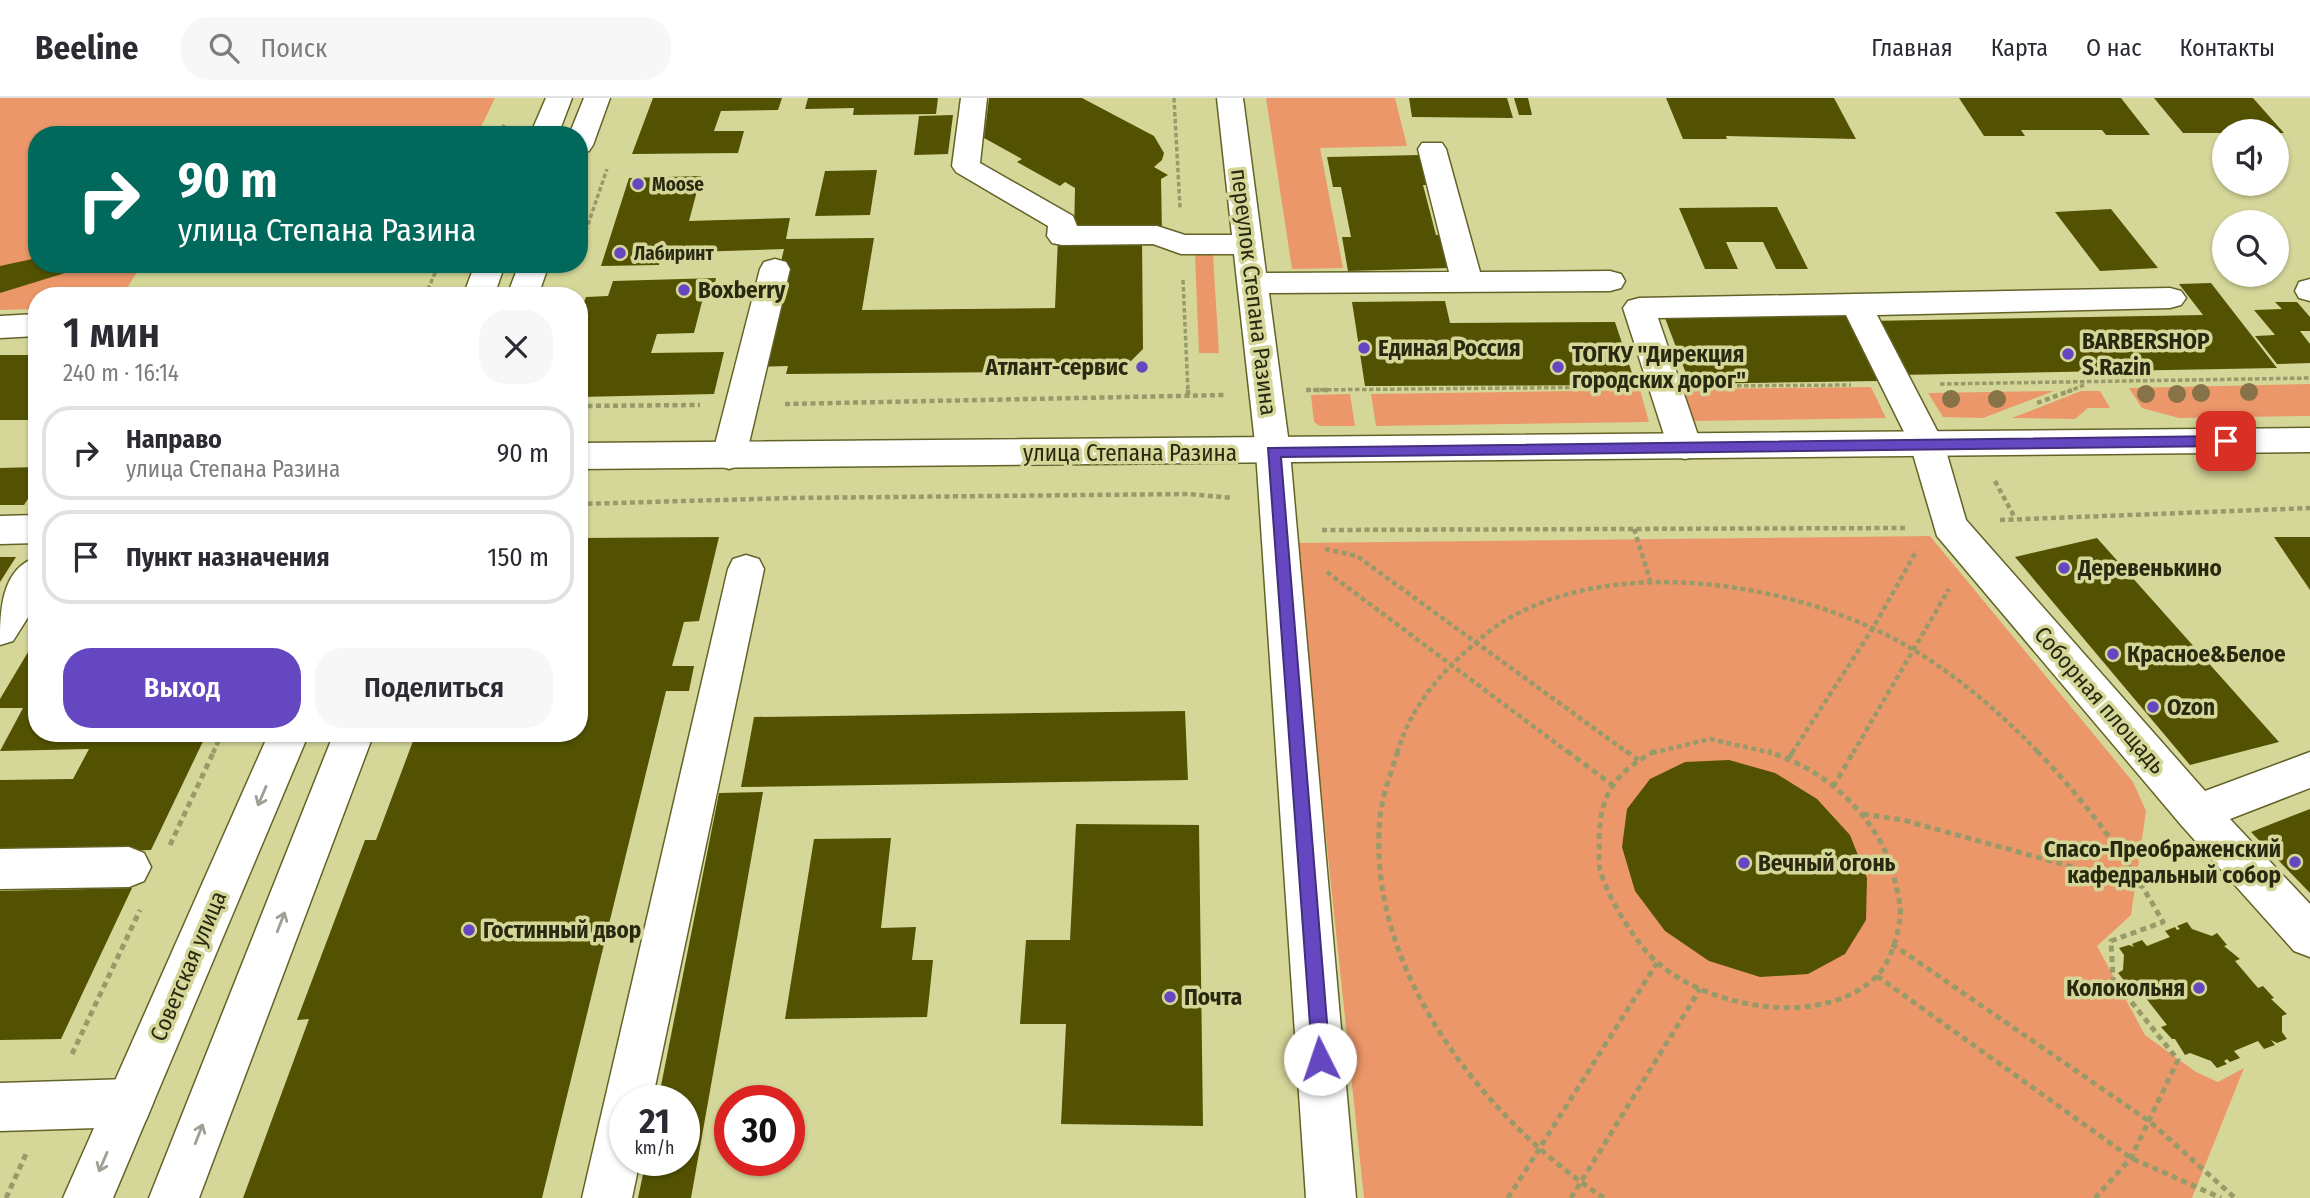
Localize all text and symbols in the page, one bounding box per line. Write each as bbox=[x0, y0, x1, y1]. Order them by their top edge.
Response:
search box bbox=[181, 17, 671, 80]
text: Beeline bbox=[35, 28, 139, 68]
icon: search bbox=[205, 29, 243, 67]
text: Поиск bbox=[261, 33, 327, 64]
text: Главная bbox=[1871, 34, 1953, 62]
text: Карта bbox=[1991, 34, 2048, 62]
text: О нас bbox=[2086, 34, 2141, 62]
text: Контакты bbox=[2179, 34, 2275, 62]
map controls bbox=[2212, 119, 2289, 287]
button: sound bbox=[2212, 119, 2289, 196]
text: 90 m bbox=[178, 151, 278, 210]
icon: right bbox=[63, 154, 154, 245]
street label: переулок Степана Разина bbox=[1225, 167, 1283, 417]
place label: Moose bbox=[652, 173, 704, 196]
marker: Moose bbox=[630, 176, 646, 192]
button: search bbox=[2212, 210, 2289, 287]
text: улица Степана Разина bbox=[178, 211, 476, 249]
place label: Лабиринт bbox=[634, 242, 714, 265]
marker: Лабиринт bbox=[612, 245, 628, 261]
place label: Boxberry bbox=[698, 276, 787, 304]
marker: Boxberry bbox=[676, 282, 692, 298]
text: 1 мин bbox=[63, 308, 160, 358]
button: close bbox=[479, 310, 553, 384]
place label: BARBERSHOP S.Razin bbox=[2082, 327, 2210, 381]
place label: Единая Россия bbox=[1378, 334, 1521, 362]
marker: Единая Россия bbox=[1356, 340, 1372, 356]
place label: ТОГКУ "Дирекция городских дорог" bbox=[1572, 340, 1746, 394]
marker: BARBERSHOP S.Razin bbox=[2060, 346, 2076, 362]
place label: Атлант-сервис bbox=[985, 353, 1128, 381]
text: 240 m · 16:14 bbox=[63, 359, 179, 387]
marker: Атлант-сервис bbox=[1134, 359, 1150, 375]
marker: ТОГКУ "Дирекция городских дорог" bbox=[1550, 359, 1566, 375]
pin bbox=[2196, 411, 2256, 471]
icon: arrive bbox=[2207, 422, 2245, 460]
text: Направо bbox=[126, 424, 222, 455]
icon: right bbox=[67, 434, 105, 472]
text: 90 m bbox=[497, 438, 549, 469]
street label: улица Степана Разина bbox=[1023, 439, 1237, 467]
text: улица Степана Разина bbox=[126, 455, 340, 483]
icon: arrive bbox=[67, 538, 105, 576]
text: Пункт назначения bbox=[126, 542, 330, 573]
text: 150 m bbox=[487, 542, 549, 573]
place label: Деревенькино bbox=[2077, 554, 2222, 582]
marker: Деревенькино bbox=[2056, 560, 2072, 576]
street label: Соборная площадь bbox=[2028, 621, 2172, 780]
place label: Красное&Белое bbox=[2127, 640, 2286, 668]
marker: Красное&Белое bbox=[2105, 646, 2121, 662]
button: Выход bbox=[63, 648, 301, 728]
button: Поделиться bbox=[315, 648, 553, 728]
place label: Ozon bbox=[2167, 693, 2215, 721]
marker: Ozon bbox=[2145, 699, 2161, 715]
one-way arrow bbox=[255, 785, 268, 806]
place label: Спасо-Преображенский кафедральный собор bbox=[2044, 835, 2281, 889]
place label: Вечный огонь bbox=[1758, 849, 1896, 877]
marker: Спасо-Преображенский кафедральный собор bbox=[2287, 854, 2303, 870]
marker: Вечный огонь bbox=[1736, 855, 1752, 871]
street label: Советская улица bbox=[144, 887, 232, 1045]
one-way arrow bbox=[275, 912, 288, 934]
place label: Гостинный двор bbox=[483, 916, 641, 944]
marker: Гостинный двор bbox=[461, 922, 477, 938]
place label: Колокольня bbox=[2066, 974, 2185, 1002]
marker: Колокольня bbox=[2191, 980, 2207, 996]
place label: Почта bbox=[1184, 983, 1242, 1011]
marker: Почта bbox=[1162, 989, 1178, 1005]
position arrow bbox=[1283, 1022, 1357, 1096]
speed limit sign: 30 bbox=[714, 1085, 805, 1176]
text: 21 bbox=[639, 1100, 670, 1142]
one-way arrow bbox=[193, 1124, 206, 1146]
text: km/h bbox=[634, 1137, 675, 1159]
one-way arrow bbox=[96, 1151, 109, 1172]

